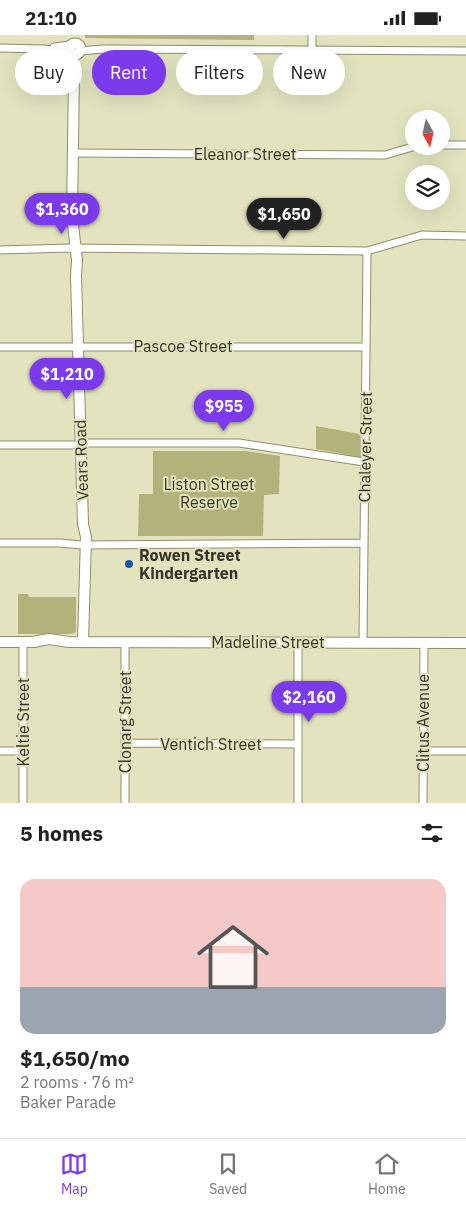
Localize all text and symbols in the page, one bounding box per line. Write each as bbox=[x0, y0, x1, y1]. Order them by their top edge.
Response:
text: 21:10 bbox=[25, 6, 77, 30]
chip: Buy bbox=[15, 50, 82, 95]
chip: Rent bbox=[92, 50, 166, 95]
chip: Filters bbox=[176, 50, 263, 95]
chip: New bbox=[273, 50, 345, 95]
north arrow bbox=[405, 110, 450, 155]
map controls bbox=[405, 110, 450, 210]
street label: Eleanor Street bbox=[194, 144, 296, 164]
button: layers bbox=[405, 165, 450, 210]
pin: $1,360 bbox=[21, 193, 103, 235]
pin: $1,650 bbox=[243, 197, 325, 240]
text: $1,360 bbox=[36, 199, 88, 219]
text: $1,650 bbox=[258, 204, 310, 224]
street label: Pascoe Street bbox=[133, 336, 233, 356]
pin: $1,210 bbox=[26, 357, 108, 400]
text: $1,210 bbox=[41, 364, 93, 384]
pin: $955 bbox=[194, 389, 254, 432]
street label: Chaleyer Street bbox=[354, 391, 376, 503]
text: $955 bbox=[205, 396, 243, 416]
street label: Vears Road bbox=[70, 419, 92, 501]
park label: Liston Street Reserve bbox=[164, 474, 254, 512]
place label: Rowen Street Kindergarten bbox=[139, 545, 241, 583]
marker: Rowen Street Kindergarten bbox=[123, 558, 135, 570]
street label: Madeline Street bbox=[211, 632, 325, 652]
street label: Clonarg Street bbox=[115, 671, 135, 773]
street label: Clitus Avenue bbox=[413, 674, 433, 772]
street label: Keltie Street bbox=[13, 678, 33, 766]
pin: $2,160 bbox=[268, 681, 350, 723]
text: $2,160 bbox=[283, 687, 335, 707]
street label: Ventich Street bbox=[160, 734, 262, 754]
text: 5 homes bbox=[20, 819, 103, 847]
icon: filters bbox=[418, 819, 446, 847]
icon: home bbox=[188, 912, 278, 1002]
text: $1,650/mo bbox=[20, 1044, 130, 1072]
text: 2 rooms · 76 m² bbox=[20, 1072, 134, 1092]
text: Baker Parade bbox=[20, 1092, 116, 1112]
tab: Map bbox=[60, 1150, 88, 1198]
tab: Saved bbox=[209, 1150, 247, 1198]
tab: Home bbox=[368, 1150, 406, 1198]

